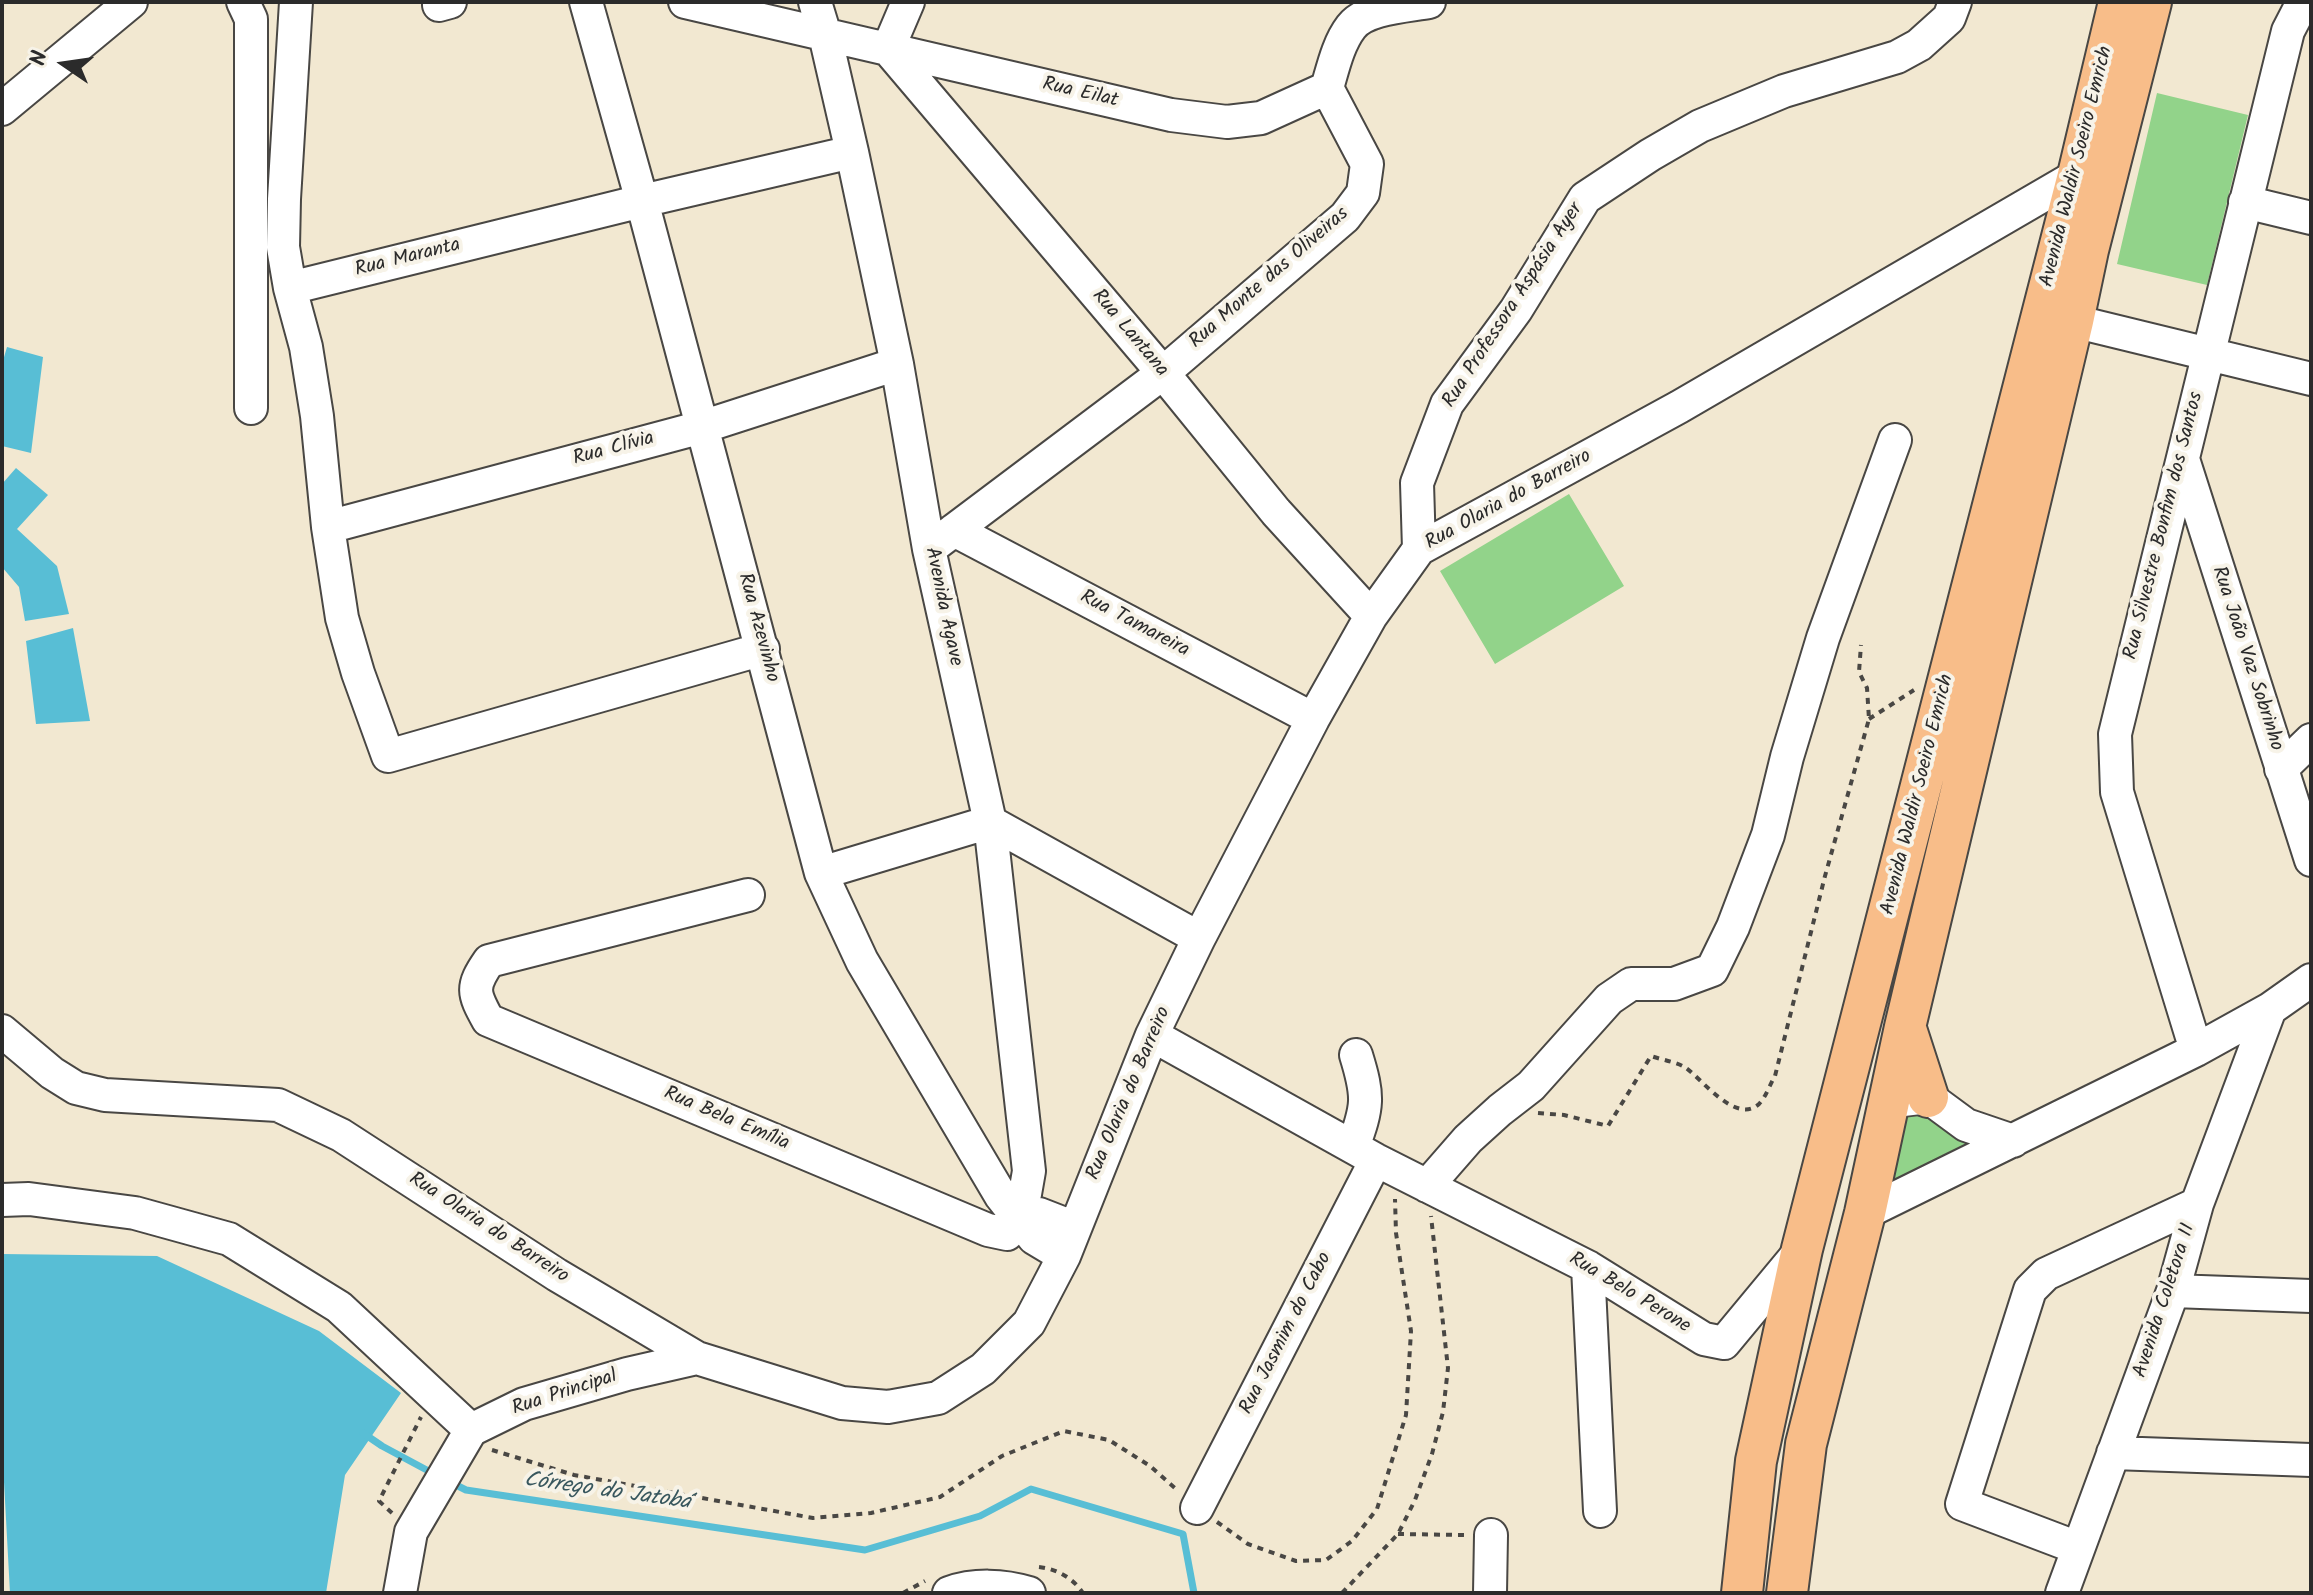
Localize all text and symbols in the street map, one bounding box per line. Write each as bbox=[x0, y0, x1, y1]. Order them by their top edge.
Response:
north arrow bbox=[24, 24, 104, 104]
street label: Avenida Waldir Soeiro Emrich bbox=[2036, 44, 2120, 290]
text: N bbox=[22, 48, 59, 69]
street label: Rua Eilat bbox=[1040, 74, 1120, 114]
street label: Rua Professora Aspásia Ayer bbox=[1439, 199, 1589, 413]
street label: Rua Monte das Oliveiras bbox=[1185, 203, 1355, 355]
street label: Rua Maranta bbox=[353, 234, 463, 284]
street label: Rua Lantana bbox=[1085, 285, 1173, 383]
street label: Rua Silvestre Bonfim dos Santos bbox=[2120, 390, 2210, 662]
street label: Rua Clívia bbox=[571, 428, 657, 472]
street label: Rua Olaria do Barreiro bbox=[1422, 445, 1596, 557]
street label: Avenida Agave bbox=[918, 545, 966, 669]
street label: Rua João Vaz Sobrinho bbox=[2205, 564, 2287, 754]
street label: Rua Azevinho bbox=[731, 571, 783, 685]
street label: Rua Tamareira bbox=[1075, 586, 1193, 664]
street label: Avenida Waldir Soeiro Emrich bbox=[1877, 672, 1961, 918]
street label: Rua Olaria do Barreiro bbox=[1083, 1004, 1177, 1184]
street label: Rua Bela Emília bbox=[660, 1083, 792, 1157]
street label: Rua Olaria do Barreiro bbox=[404, 1168, 572, 1290]
street label: Avenida Coletora II bbox=[2130, 1221, 2202, 1381]
street label: Rua Belo Perone bbox=[1564, 1248, 1694, 1340]
street label: Rua Jasmim do Cabo bbox=[1236, 1249, 1338, 1419]
street label: Rua Principal bbox=[509, 1366, 621, 1422]
water label: Córrego do Jatobá bbox=[522, 1468, 692, 1518]

